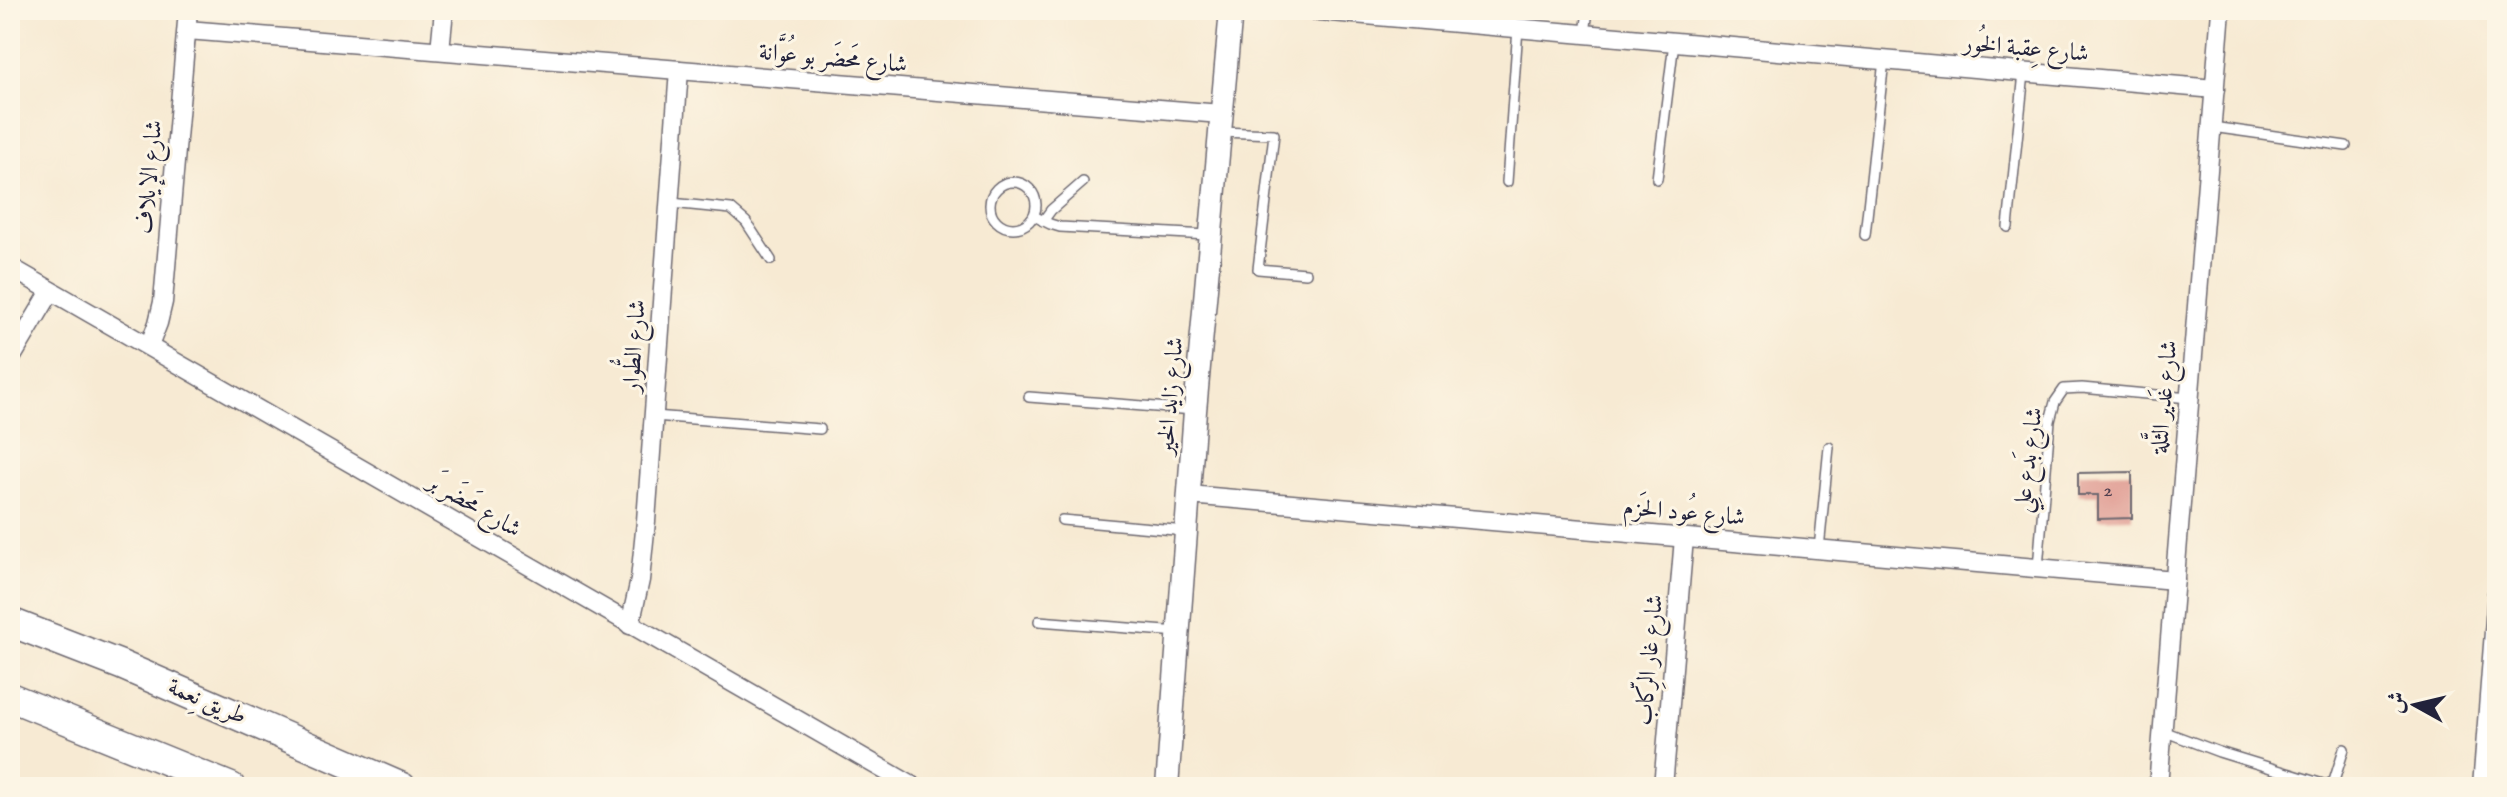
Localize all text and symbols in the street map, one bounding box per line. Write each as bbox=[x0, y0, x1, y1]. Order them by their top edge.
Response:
street label: شارع عِقبة الخُور bbox=[1960, 22, 2091, 73]
street label: شارع مَحضَر بو عُوَّانة bbox=[757, 31, 909, 84]
street label: شارع الإيلاف bbox=[130, 119, 173, 236]
street label: شارع الطُّوار bbox=[607, 298, 657, 395]
street label: شارع زايد الخير bbox=[1150, 336, 1195, 460]
street label: شارع غَدير الثَّلة bbox=[2138, 338, 2188, 456]
street label: شارع بَدع علِي bbox=[2004, 405, 2057, 515]
street label: شارع مَحضَر بَر bbox=[417, 463, 528, 548]
house number: 2 bbox=[2103, 478, 2113, 503]
street label: شارع عُود الحَزم bbox=[1621, 486, 1747, 538]
street label: شارع غار الرِّكاب bbox=[1627, 593, 1674, 727]
north arrow bbox=[2375, 665, 2455, 745]
street label: طريق نِعمة bbox=[162, 672, 251, 735]
text: ش bbox=[2382, 690, 2413, 715]

